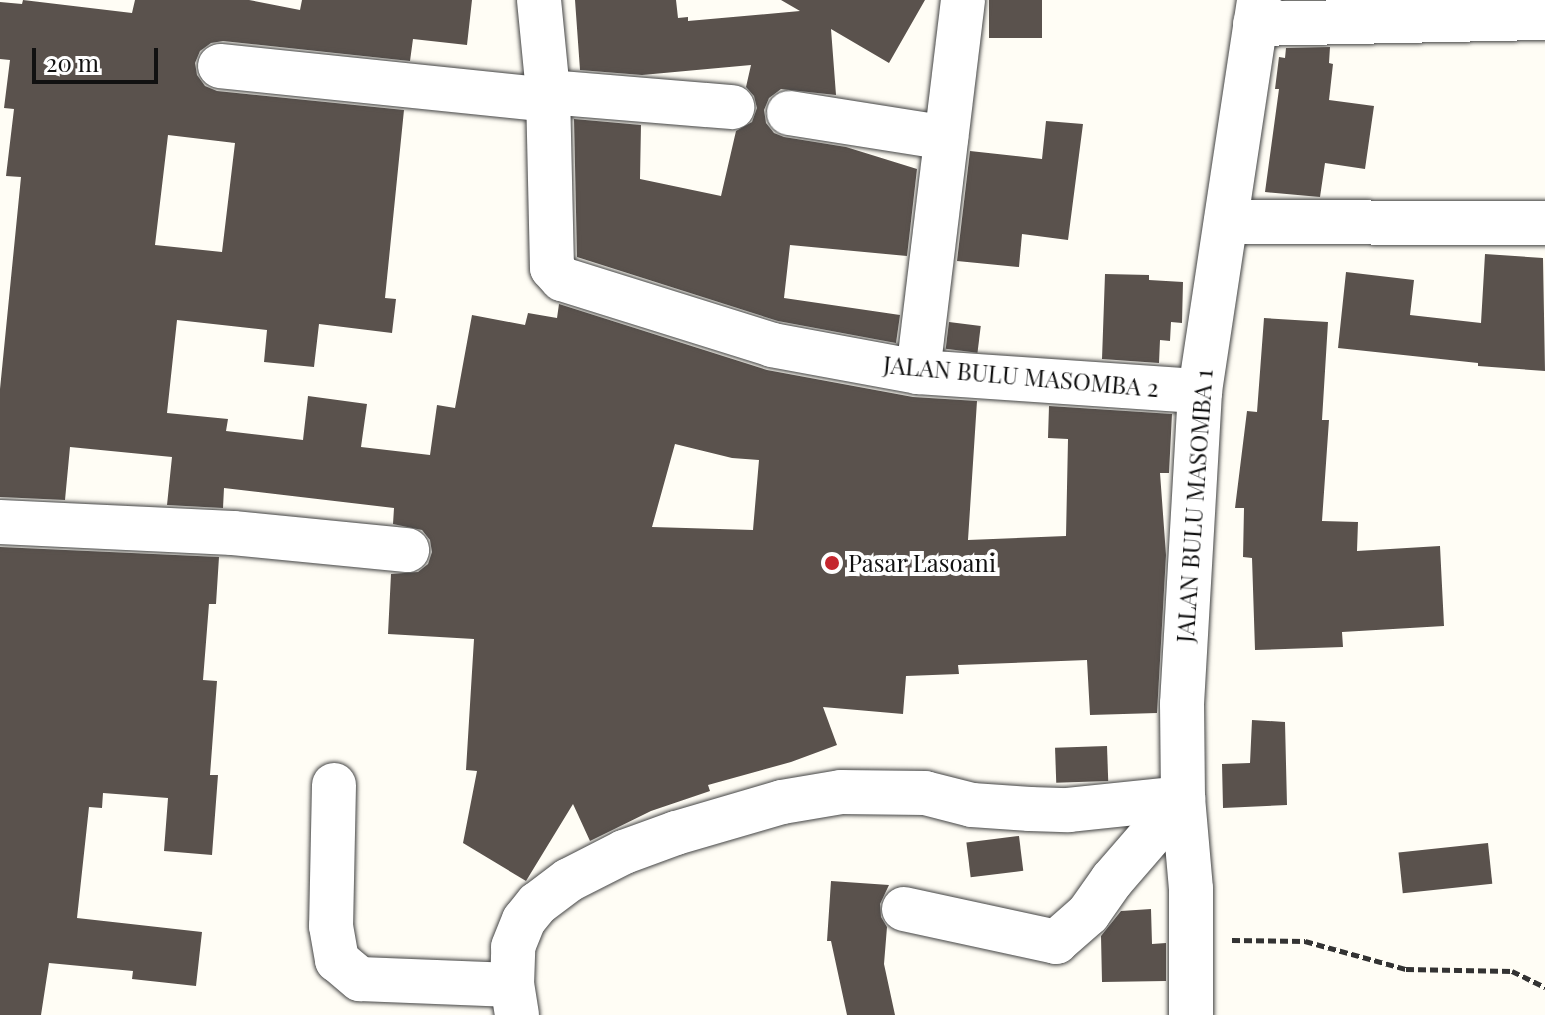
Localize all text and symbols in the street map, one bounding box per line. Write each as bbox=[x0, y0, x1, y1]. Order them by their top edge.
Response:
scale bar bbox=[36, 32, 162, 82]
text: 20 m bbox=[46, 46, 99, 78]
street label: JALAN BULU MASOMBA 2 bbox=[882, 350, 1160, 402]
street label: JALAN BULU MASOMBA 1 bbox=[1170, 368, 1218, 644]
place label: Pasar Lasoani bbox=[848, 549, 996, 577]
marker: Pasar Lasoani bbox=[823, 554, 841, 572]

